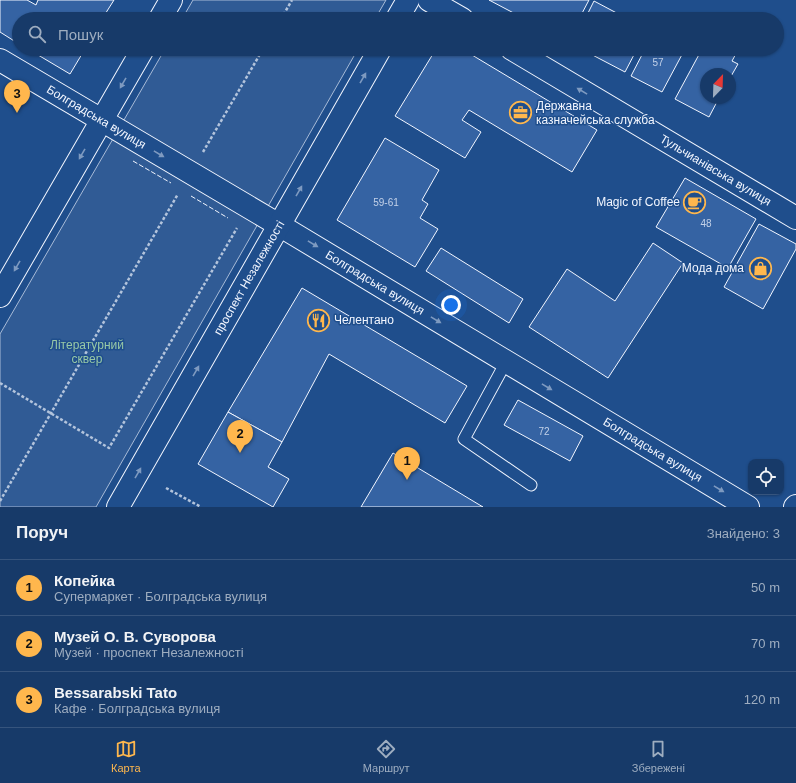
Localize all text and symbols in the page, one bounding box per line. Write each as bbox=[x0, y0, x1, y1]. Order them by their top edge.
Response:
search box bbox=[12, 12, 784, 56]
icon: search bbox=[26, 23, 48, 45]
text: Пошук bbox=[58, 26, 103, 43]
house number: 57 bbox=[652, 57, 664, 68]
north arrow bbox=[700, 68, 736, 104]
one-way arrow bbox=[360, 72, 367, 84]
one-way arrow bbox=[120, 77, 127, 89]
pin: 3 bbox=[4, 80, 30, 113]
street label: Болградська вулиця bbox=[44, 82, 149, 152]
one-way arrow bbox=[576, 87, 588, 94]
place label: Державна казначейська служба bbox=[536, 99, 655, 127]
office icon: Державна казначейська служба bbox=[508, 100, 534, 126]
street label: Тульчианівська вулиця bbox=[658, 132, 774, 209]
one-way arrow bbox=[79, 148, 86, 160]
one-way arrow bbox=[153, 151, 165, 158]
one-way arrow bbox=[295, 185, 302, 197]
cafe icon: Magic of Coffee bbox=[682, 189, 708, 215]
place label: Magic of Coffee bbox=[596, 195, 680, 209]
house number: 59-61 bbox=[373, 197, 399, 208]
street label: проспект Незалежності bbox=[211, 218, 287, 338]
house number: 48 bbox=[700, 218, 712, 229]
one-way arrow bbox=[307, 241, 319, 248]
street label: Болградська вулиця bbox=[323, 248, 427, 318]
shop icon: Мода дома bbox=[747, 255, 773, 281]
one-way arrow bbox=[14, 260, 21, 272]
place label: Мода дома bbox=[682, 261, 744, 275]
your location bbox=[441, 295, 461, 315]
restaurant icon: Челентано bbox=[306, 307, 332, 333]
place label: Челентано bbox=[334, 313, 394, 327]
one-way arrow bbox=[430, 316, 442, 323]
park label: Літературний сквер bbox=[50, 338, 124, 366]
one-way arrow bbox=[193, 365, 200, 377]
one-way arrow bbox=[542, 383, 552, 391]
street label: Болградська вулиця bbox=[601, 415, 705, 485]
pin: 2 bbox=[227, 420, 253, 453]
house number: 72 bbox=[538, 426, 550, 437]
pin: 1 bbox=[394, 447, 420, 480]
map controls bbox=[748, 459, 784, 495]
button: locate bbox=[748, 459, 784, 495]
one-way arrow bbox=[134, 467, 141, 479]
one-way arrow bbox=[713, 486, 725, 493]
text: Поруч bbox=[16, 523, 68, 542]
text: Знайдено: 3 bbox=[707, 526, 780, 541]
text: Копейка bbox=[54, 572, 115, 589]
text: 1 bbox=[25, 580, 33, 595]
text: 50 m bbox=[751, 580, 780, 595]
text: Супермаркет · Болградська вулиця bbox=[54, 589, 267, 604]
text: Музей О. В. Суворова bbox=[54, 628, 216, 645]
text: 2 bbox=[25, 636, 33, 651]
text: 70 m bbox=[751, 636, 780, 651]
text: Музей · проспект Незалежності bbox=[54, 645, 244, 660]
text: Bessarabski Tato bbox=[54, 684, 177, 701]
text: 3 bbox=[25, 692, 33, 707]
text: 120 m bbox=[744, 692, 780, 707]
text: Кафе · Болградська вулиця bbox=[54, 701, 220, 716]
tab: Карта bbox=[111, 738, 141, 774]
tab: Маршрут bbox=[363, 738, 410, 774]
tab: Збережені bbox=[632, 738, 685, 774]

